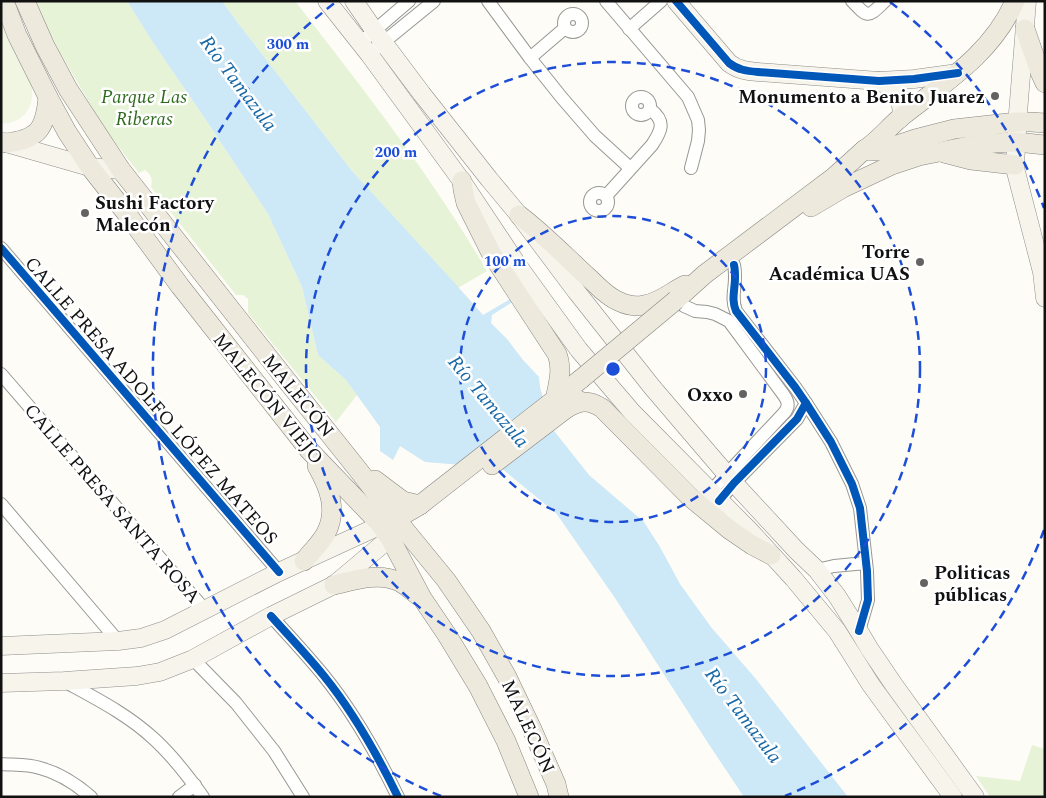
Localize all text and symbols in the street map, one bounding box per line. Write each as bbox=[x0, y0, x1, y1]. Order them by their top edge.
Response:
water label: Río Tamazula bbox=[192, 29, 284, 138]
text: 300 m bbox=[267, 33, 310, 56]
park label: Parque Las Riberas bbox=[101, 83, 187, 134]
place label: Monumento a Benito Juarez bbox=[738, 83, 985, 112]
marker: Monumento a Benito Juarez bbox=[989, 90, 1001, 102]
text: 200 m bbox=[375, 141, 418, 164]
place label: Sushi Factory Malecón bbox=[95, 189, 215, 240]
marker: Sushi Factory Malecón bbox=[79, 207, 91, 219]
place label: Torre Académica UAS bbox=[768, 238, 910, 289]
street label: CALLE PRESA ADOLFO LÓPEZ MATEOS bbox=[17, 250, 284, 552]
text: 100 m bbox=[484, 250, 527, 273]
marker: Torre Académica UAS bbox=[914, 256, 926, 268]
street label: MALECÓN VIEJO bbox=[205, 327, 330, 471]
street label: MALECÓN bbox=[255, 348, 341, 444]
water label: Río Tamazula bbox=[440, 348, 536, 455]
centre of rings bbox=[604, 360, 622, 378]
place label: Oxxo bbox=[687, 381, 733, 410]
marker: Oxxo bbox=[737, 388, 749, 400]
street label: CALLE PRESA SANTA ROSA bbox=[17, 397, 207, 610]
place label: Politicas públicas bbox=[934, 559, 1011, 610]
marker: Politicas públicas bbox=[918, 577, 930, 589]
water label: Río Tamazula bbox=[697, 661, 789, 770]
street label: MALECÓN bbox=[493, 675, 562, 779]

